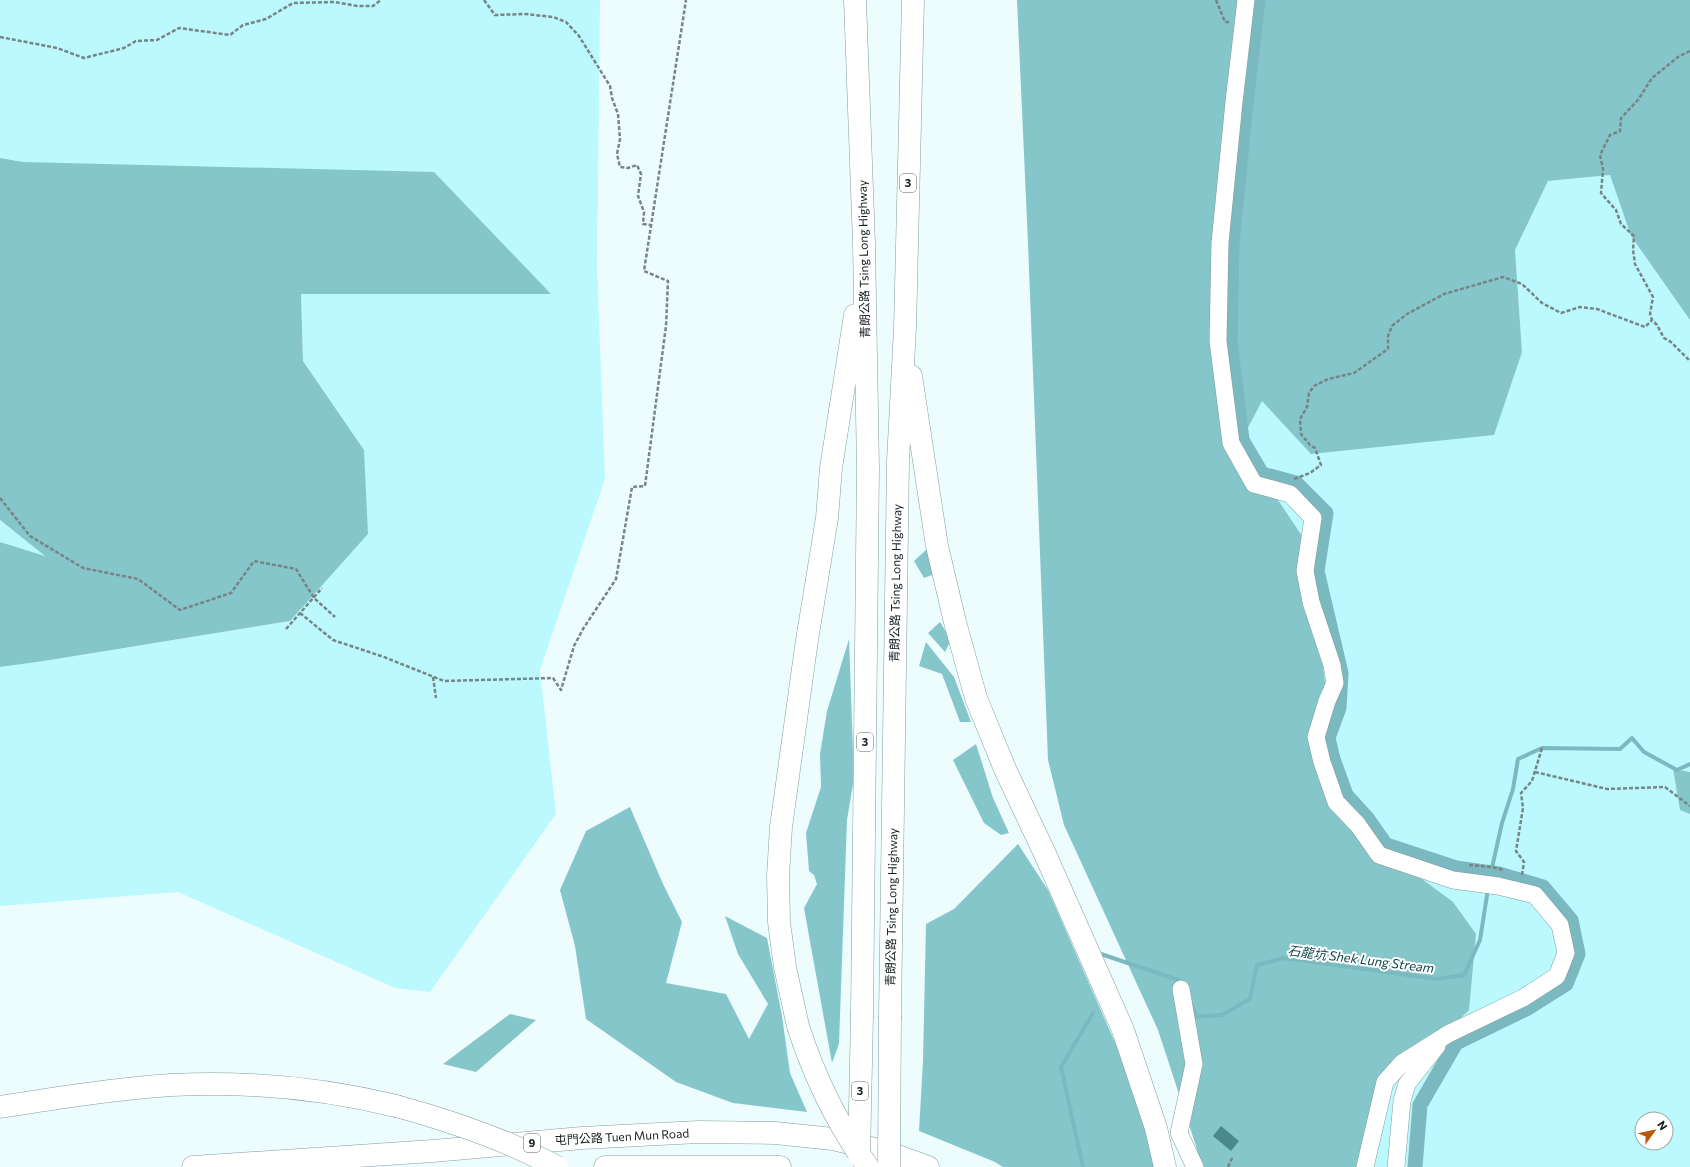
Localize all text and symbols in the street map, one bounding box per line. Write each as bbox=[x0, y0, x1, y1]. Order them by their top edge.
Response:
road number: 3 bbox=[900, 174, 916, 192]
street label: 青朗公路 Tsing Long Highway bbox=[855, 180, 871, 338]
street label: 青朗公路 Tsing Long Highway bbox=[887, 504, 903, 662]
road number: 3 bbox=[857, 733, 873, 751]
street label: 青朗公路 Tsing Long Highway bbox=[883, 828, 899, 986]
water label: 石龍坑 Shek Lung Stream bbox=[1287, 942, 1435, 976]
road number: 3 bbox=[852, 1082, 868, 1100]
north arrow bbox=[1634, 1111, 1674, 1151]
text: N bbox=[1655, 1118, 1671, 1132]
street label: 屯門公路 Tuen Mun Road bbox=[554, 1125, 690, 1147]
road number: 9 bbox=[524, 1134, 540, 1152]

